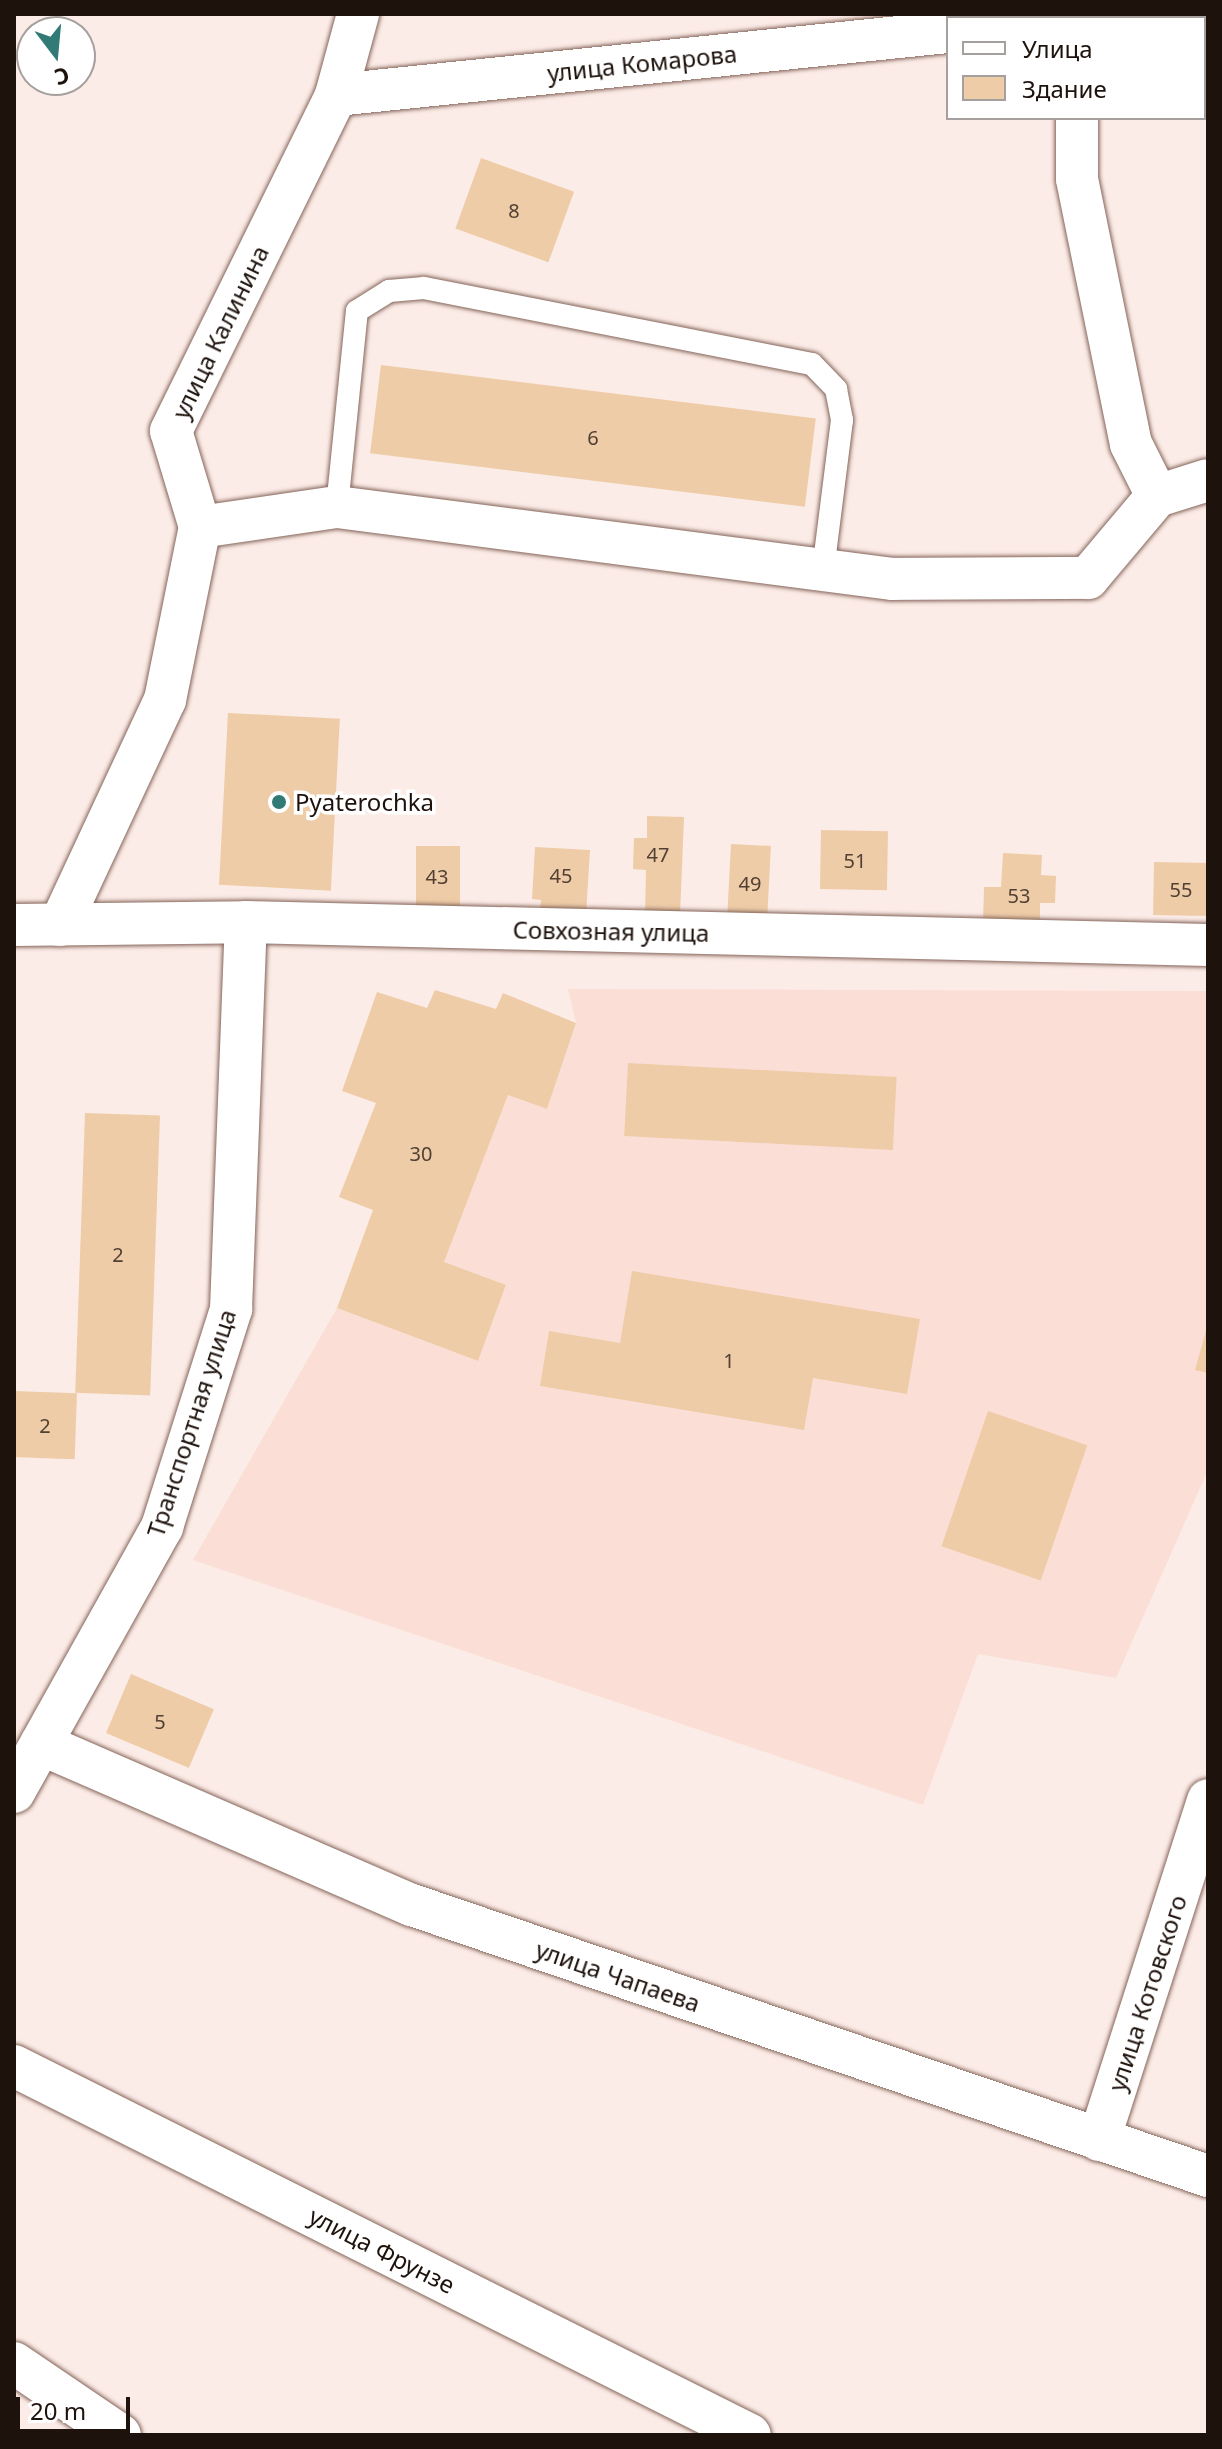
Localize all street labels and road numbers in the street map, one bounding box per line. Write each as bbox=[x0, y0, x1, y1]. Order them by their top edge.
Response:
street label: улица Комарова bbox=[546, 39, 738, 87]
street label: улица Калинина bbox=[166, 241, 274, 423]
street label: Совхозная улица bbox=[512, 915, 710, 947]
street label: Транспортная улица bbox=[141, 1306, 241, 1540]
street label: улица Котовского bbox=[1102, 1891, 1192, 2095]
street label: улица Чапаева bbox=[532, 1934, 704, 2018]
street label: улица Фрунзе bbox=[304, 2201, 460, 2299]

